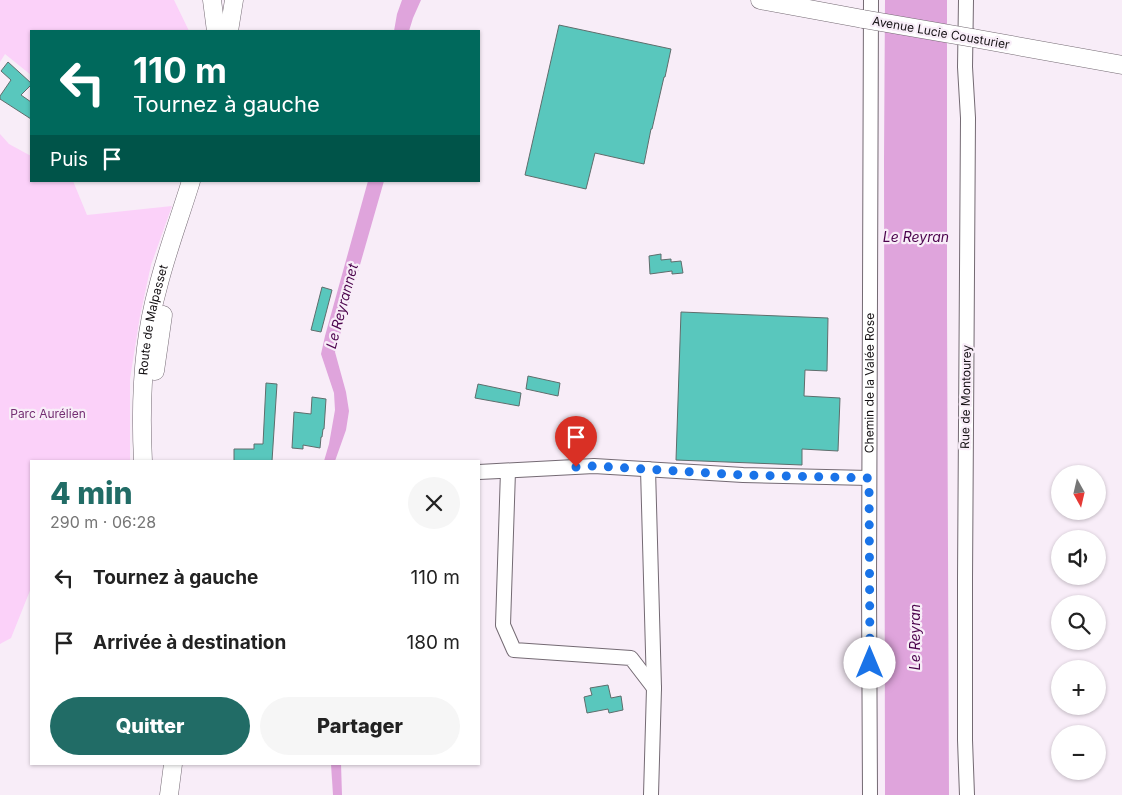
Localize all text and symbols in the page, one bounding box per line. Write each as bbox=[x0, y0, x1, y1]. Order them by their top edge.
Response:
street label: Avenue Lucie Cousturier bbox=[871, 13, 1011, 52]
text: 110 m bbox=[133, 49, 227, 91]
icon: left bbox=[50, 50, 115, 115]
text: Tournez à gauche bbox=[133, 91, 320, 117]
icon: arrive bbox=[98, 145, 126, 173]
text: Puis bbox=[50, 148, 88, 171]
water label: Le Reyran bbox=[883, 228, 949, 245]
water label: Le Reyrannet bbox=[322, 261, 361, 350]
street label: Route de Malpasset bbox=[135, 263, 171, 376]
street label: Chemin de la Valée Rose bbox=[861, 313, 877, 453]
street label: Rue de Montourey bbox=[957, 345, 974, 449]
park label: Parc Aurélien bbox=[10, 406, 86, 421]
pin bbox=[555, 416, 597, 467]
icon: arrive bbox=[562, 423, 590, 451]
north arrow bbox=[1051, 465, 1106, 520]
map controls bbox=[1051, 465, 1106, 780]
text: 4 min bbox=[50, 475, 133, 511]
button: close bbox=[408, 477, 460, 529]
text: 290 m · 06:28 bbox=[50, 512, 156, 532]
button: sound bbox=[1051, 530, 1106, 585]
icon: left bbox=[50, 564, 78, 592]
text: Tournez à gauche bbox=[93, 566, 258, 589]
text: 110 m bbox=[411, 566, 460, 589]
button: search bbox=[1051, 595, 1106, 650]
water label: Le Reyran bbox=[906, 604, 923, 670]
icon: arrive bbox=[50, 629, 78, 657]
text: Arrivée à destination bbox=[93, 631, 286, 654]
text: 180 m bbox=[407, 631, 460, 654]
position arrow bbox=[843, 636, 895, 688]
button: + bbox=[1051, 660, 1106, 715]
button: Quitter bbox=[50, 697, 250, 755]
button: Partager bbox=[260, 697, 460, 755]
button: − bbox=[1051, 725, 1106, 780]

